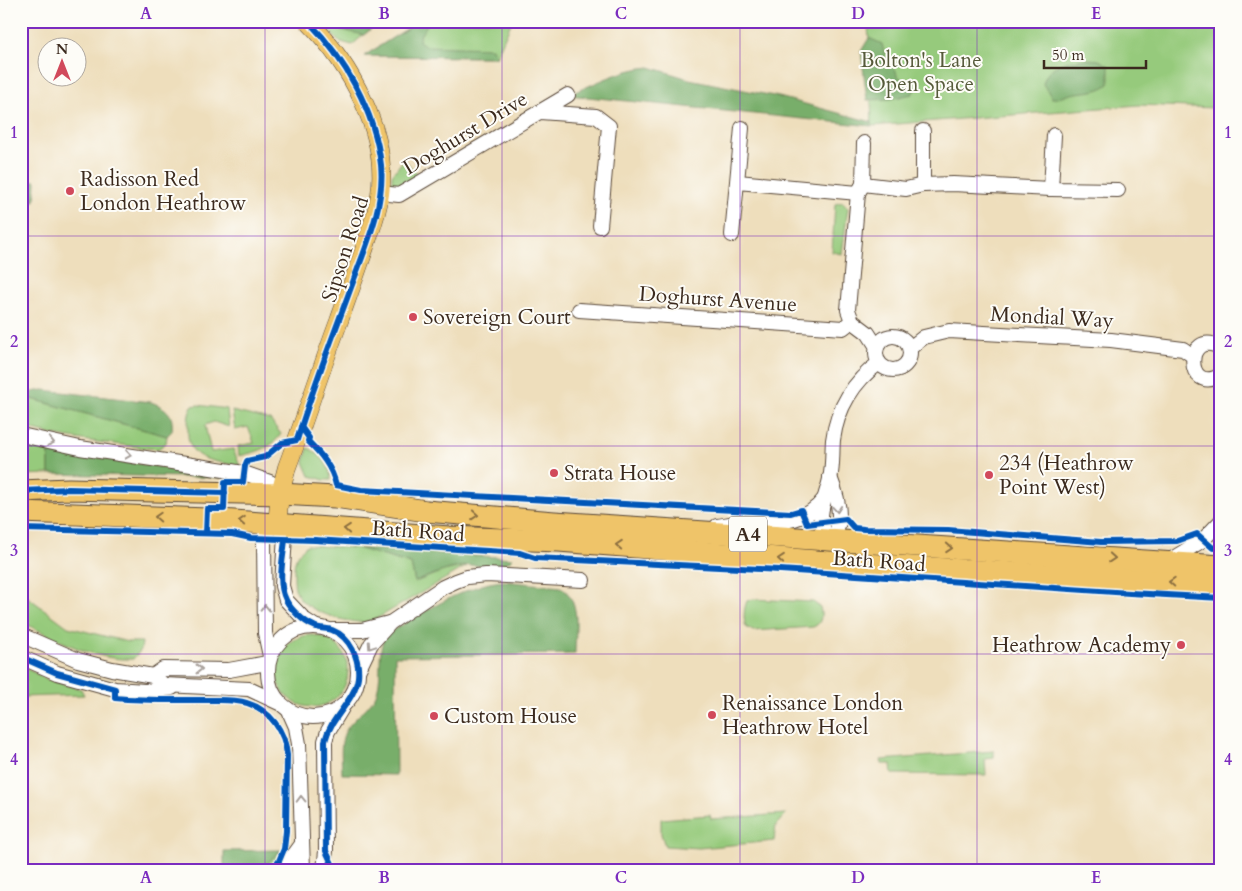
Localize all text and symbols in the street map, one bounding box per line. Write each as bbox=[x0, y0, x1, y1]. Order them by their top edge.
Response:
text: A bbox=[140, 3, 152, 25]
text: B bbox=[378, 3, 390, 25]
text: C bbox=[615, 3, 627, 25]
text: D bbox=[851, 3, 865, 25]
text: E bbox=[1091, 3, 1101, 25]
north arrow bbox=[38, 38, 88, 88]
scale bar bbox=[1044, 38, 1147, 70]
text: N bbox=[56, 40, 68, 59]
text: 50 m bbox=[1052, 45, 1084, 65]
park label: Bolton's Lane Open Space bbox=[860, 46, 982, 99]
street label: Doghurst Drive bbox=[397, 85, 533, 182]
text: 1 bbox=[10, 122, 18, 144]
text: 1 bbox=[1224, 122, 1232, 144]
place label: Radisson Red London Heathrow bbox=[80, 165, 246, 218]
marker: Radisson Red London Heathrow bbox=[64, 185, 76, 197]
street label: Sipson Road bbox=[315, 192, 376, 306]
street label: Doghurst Avenue bbox=[638, 280, 798, 319]
street label: Mondial Way bbox=[990, 300, 1114, 335]
place label: Sovereign Court bbox=[423, 303, 571, 332]
marker: Sovereign Court bbox=[407, 311, 419, 323]
text: 2 bbox=[10, 331, 18, 353]
text: 2 bbox=[1224, 331, 1232, 353]
one-way arrow bbox=[46, 436, 55, 447]
one-way arrow bbox=[125, 449, 133, 460]
place label: 234 (Heathrow Point West) bbox=[999, 449, 1134, 502]
place label: Strata House bbox=[564, 459, 676, 488]
marker: Strata House bbox=[548, 467, 560, 479]
marker: 234 (Heathrow Point West) bbox=[983, 469, 995, 481]
one-way arrow bbox=[832, 506, 843, 514]
one-way arrow bbox=[471, 509, 479, 520]
one-way arrow bbox=[154, 511, 162, 522]
street label: Bath Road bbox=[370, 514, 466, 549]
one-way arrow bbox=[238, 516, 246, 527]
road number: A4 bbox=[729, 516, 767, 552]
one-way arrow bbox=[342, 524, 350, 535]
text: 3 bbox=[10, 540, 18, 562]
one-way arrow bbox=[614, 540, 622, 551]
text: 3 bbox=[1224, 540, 1232, 562]
one-way arrow bbox=[946, 542, 954, 553]
street label: Bath Road bbox=[831, 544, 927, 579]
one-way arrow bbox=[1108, 552, 1116, 563]
one-way arrow bbox=[776, 553, 784, 564]
one-way arrow bbox=[1168, 577, 1176, 588]
one-way arrow bbox=[260, 603, 270, 611]
place label: Heathrow Academy bbox=[992, 631, 1171, 660]
marker: Heathrow Academy bbox=[1175, 639, 1187, 651]
one-way arrow bbox=[368, 640, 377, 649]
one-way arrow bbox=[196, 664, 204, 675]
place label: Renaissance London Heathrow Hotel bbox=[722, 689, 903, 742]
place label: Custom House bbox=[444, 702, 577, 731]
marker: Renaissance London Heathrow Hotel bbox=[706, 709, 718, 721]
marker: Custom House bbox=[428, 710, 440, 722]
text: 4 bbox=[10, 749, 18, 771]
text: 4 bbox=[1224, 749, 1232, 771]
one-way arrow bbox=[295, 795, 306, 803]
text: A bbox=[140, 867, 152, 889]
text: B bbox=[378, 867, 390, 889]
text: C bbox=[615, 867, 627, 889]
text: D bbox=[851, 867, 865, 889]
text: E bbox=[1091, 867, 1101, 889]

